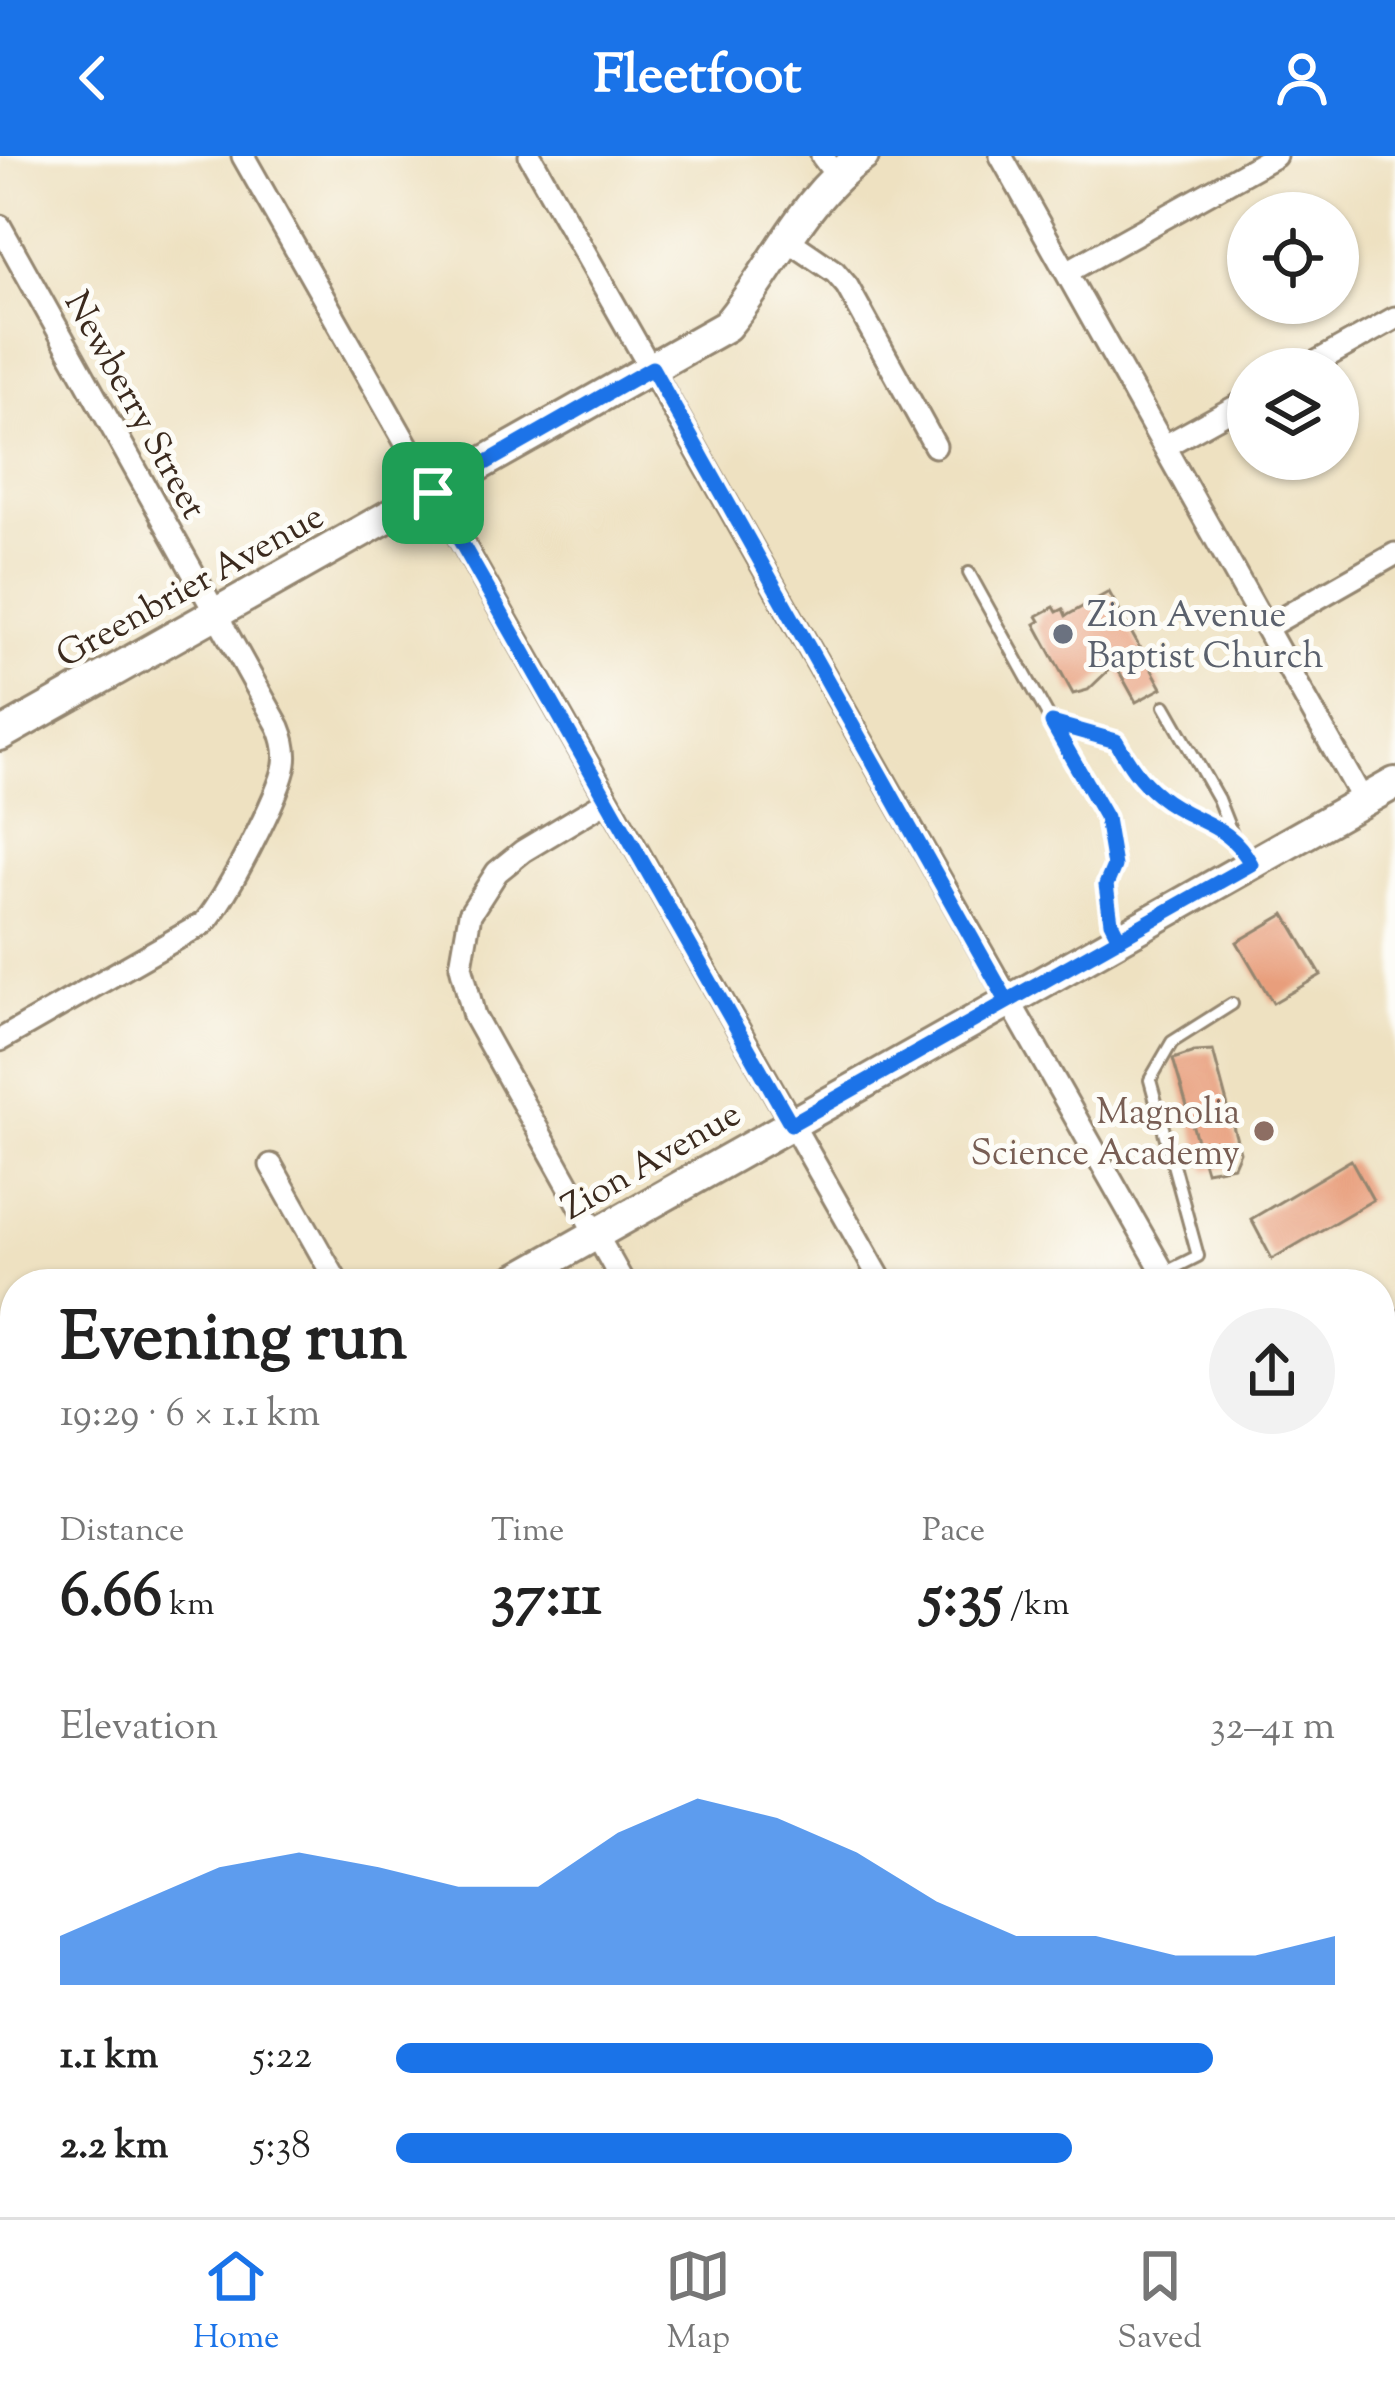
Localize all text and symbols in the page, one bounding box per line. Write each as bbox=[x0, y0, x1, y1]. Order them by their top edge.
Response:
text: Fleetfoot bbox=[594, 39, 801, 117]
icon: back bbox=[60, 45, 126, 111]
icon: person bbox=[1269, 45, 1335, 111]
map controls bbox=[1227, 192, 1359, 480]
button: locate bbox=[1227, 192, 1359, 324]
street label: Newberry Street bbox=[49, 283, 218, 529]
button: layers bbox=[1227, 348, 1359, 480]
pin bbox=[382, 442, 484, 544]
icon: arrive bbox=[400, 460, 466, 526]
street label: Greenbrier Avenue bbox=[48, 492, 334, 683]
place label: Zion Avenue Baptist Church bbox=[1087, 591, 1324, 684]
marker: Zion Avenue Baptist Church bbox=[1050, 621, 1076, 647]
place label: Magnolia Science Academy bbox=[971, 1088, 1240, 1181]
street label: Zion Avenue bbox=[553, 1090, 751, 1235]
marker: Magnolia Science Academy bbox=[1251, 1118, 1277, 1144]
text: Evening run bbox=[60, 1295, 407, 1390]
button: share bbox=[1209, 1308, 1335, 1434]
text: 19:29 · 6 × 1.1 km bbox=[60, 1388, 320, 1444]
text: Distance bbox=[60, 1508, 184, 1556]
text: Time bbox=[491, 1508, 564, 1556]
text: Pace bbox=[922, 1508, 985, 1556]
text: 6.66 bbox=[60, 1556, 162, 1643]
text: 37:11 bbox=[491, 1556, 602, 1643]
text: 5:35 bbox=[922, 1556, 1003, 1643]
text: km bbox=[162, 1582, 215, 1630]
text: /km bbox=[1003, 1582, 1070, 1630]
text: Elevation bbox=[60, 1701, 218, 1757]
text: 32–41 m bbox=[1210, 1701, 1335, 1757]
text: 1.1 km bbox=[60, 2030, 158, 2086]
text: 5:22 bbox=[252, 2030, 312, 2086]
text: 2.2 km bbox=[60, 2120, 168, 2176]
text: 5:38 bbox=[252, 2120, 311, 2176]
tab: Home bbox=[193, 2243, 279, 2363]
tab: Map bbox=[665, 2243, 731, 2363]
tab: Saved bbox=[1117, 2243, 1202, 2363]

